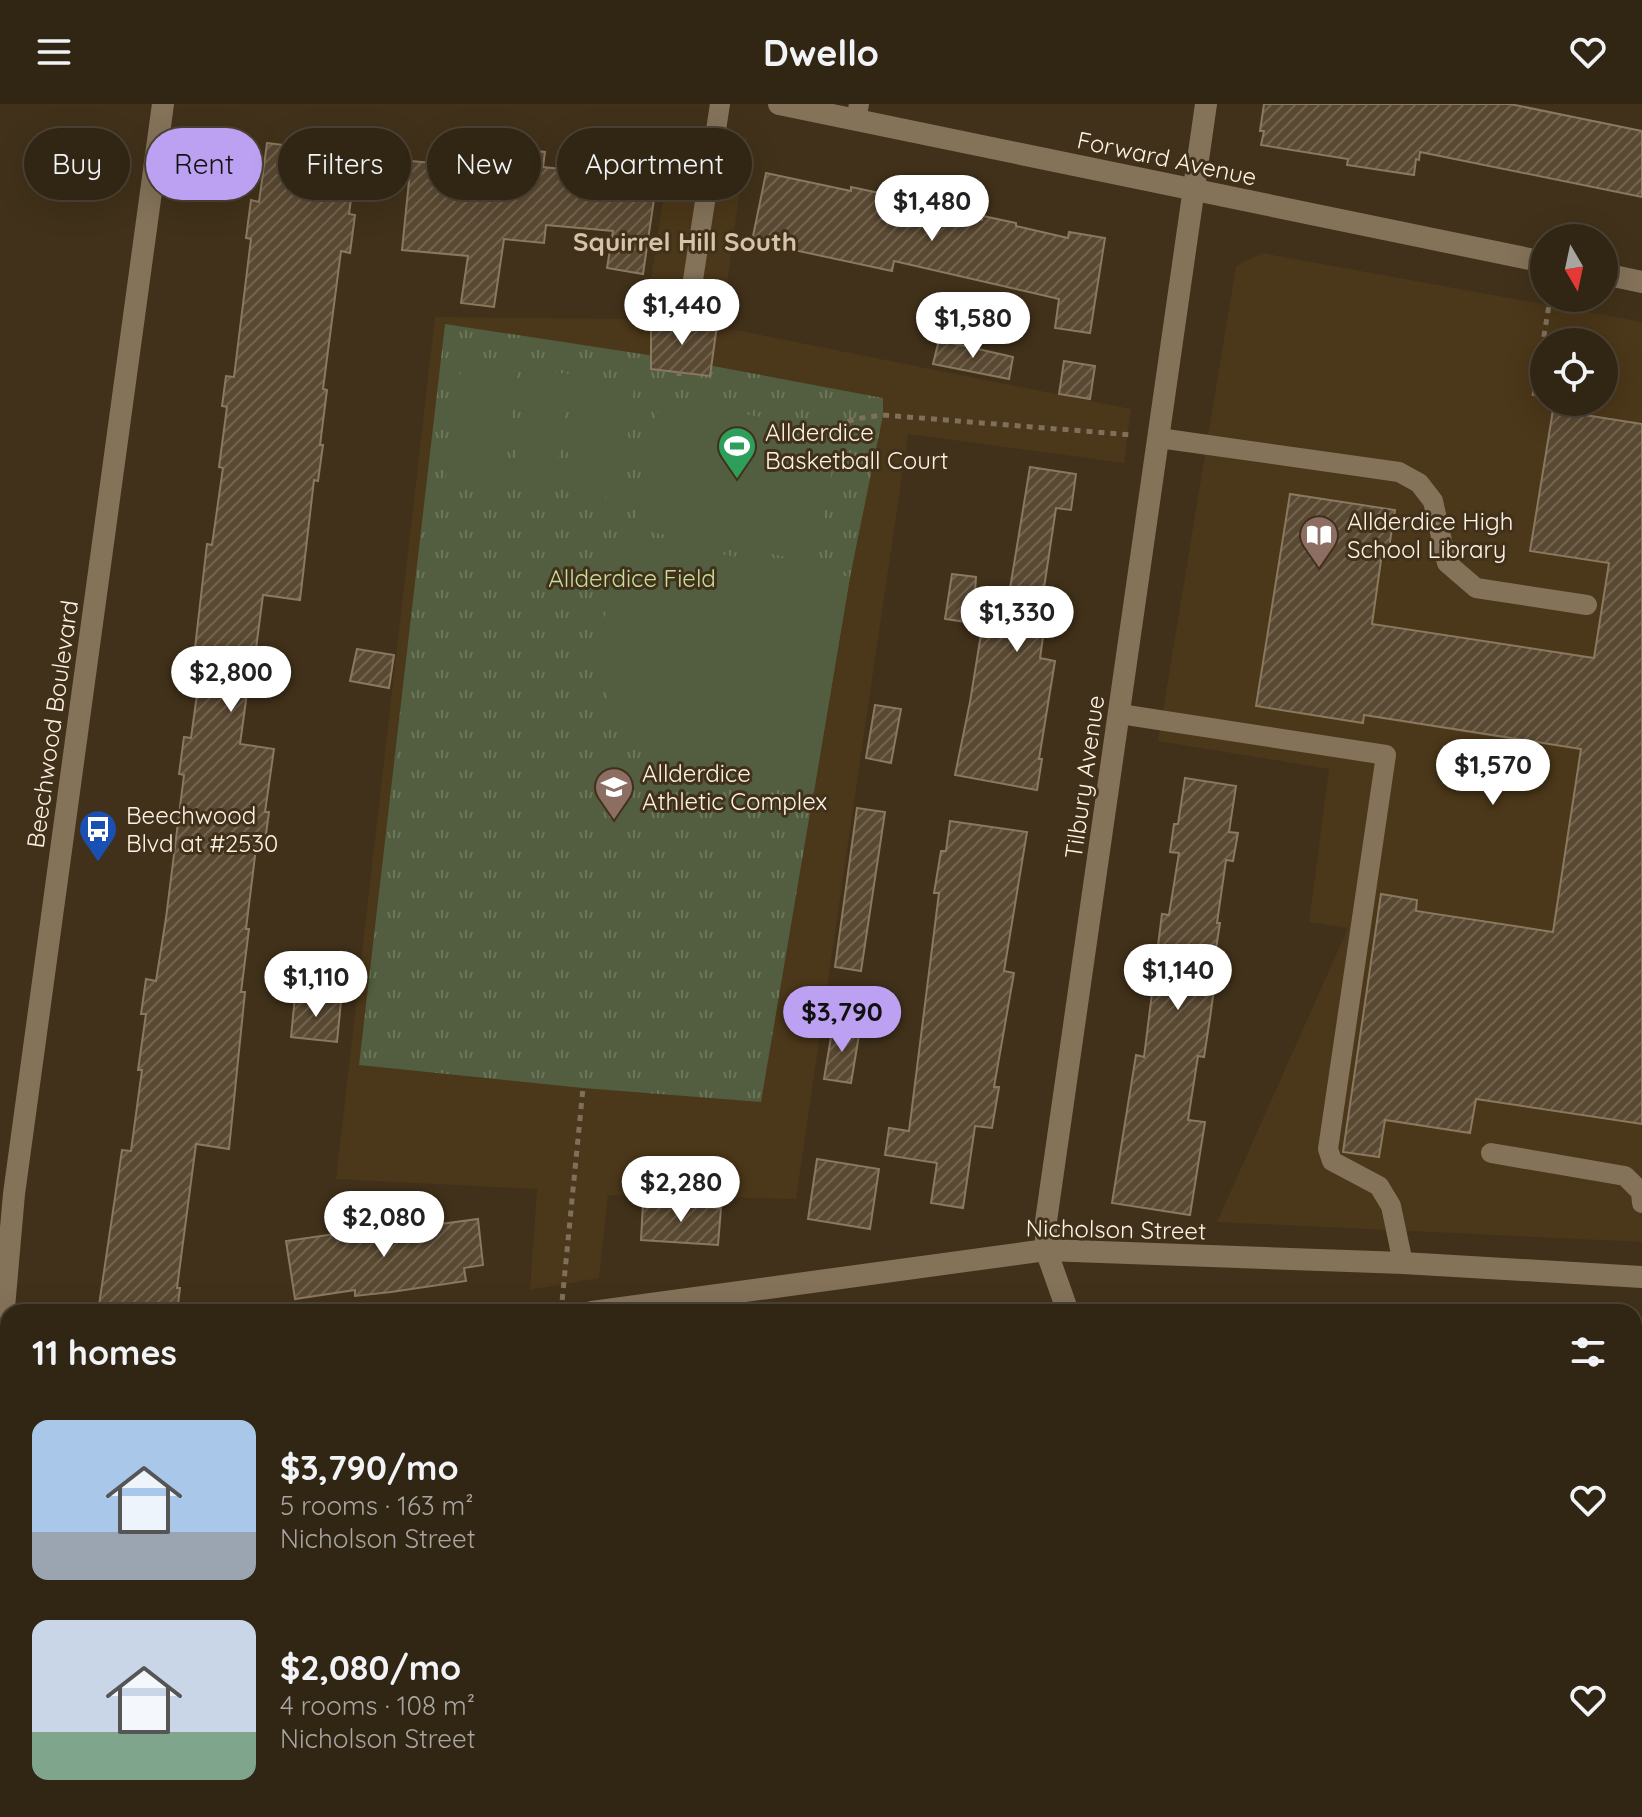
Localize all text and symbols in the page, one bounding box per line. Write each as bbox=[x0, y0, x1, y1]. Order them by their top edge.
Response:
icon: menu bbox=[32, 30, 76, 74]
text: Dwello bbox=[763, 30, 879, 75]
icon: heart bbox=[1566, 30, 1610, 74]
street label: Forward Avenue bbox=[1075, 124, 1259, 192]
chip: Buy bbox=[24, 128, 130, 200]
chip: Rent bbox=[146, 128, 262, 200]
chip: Filters bbox=[278, 128, 411, 200]
chip: New bbox=[427, 128, 541, 200]
chip: Apartment bbox=[557, 128, 752, 200]
pin: $1,480 bbox=[867, 175, 997, 243]
text: $1,480 bbox=[893, 184, 971, 217]
north arrow bbox=[1530, 224, 1618, 312]
map controls bbox=[1530, 224, 1618, 416]
district label: Squirrel Hill South bbox=[573, 225, 797, 258]
pin: $1,440 bbox=[617, 279, 747, 347]
text: $1,440 bbox=[642, 288, 722, 321]
pin: $1,580 bbox=[908, 292, 1038, 360]
text: $1,580 bbox=[934, 301, 1012, 334]
button: locate bbox=[1530, 328, 1618, 416]
place label: Allderdice Basketball Court bbox=[765, 417, 948, 475]
sports icon: Allderdice Basketball Court bbox=[716, 425, 758, 480]
place label: Allderdice High School Library bbox=[1347, 506, 1513, 564]
library icon: Allderdice High School Library bbox=[1298, 514, 1340, 569]
park label: Allderdice Field bbox=[548, 563, 716, 593]
pin: $1,330 bbox=[952, 586, 1082, 654]
text: $1,330 bbox=[979, 595, 1055, 628]
street label: Beechwood Boulevard bbox=[20, 598, 84, 850]
pin: $2,800 bbox=[166, 646, 296, 714]
text: $2,800 bbox=[189, 655, 273, 688]
street label: Tilbury Avenue bbox=[1058, 693, 1110, 861]
pin: $1,570 bbox=[1428, 739, 1558, 807]
text: $1,570 bbox=[1454, 748, 1532, 781]
place label: Allderdice Athletic Complex bbox=[642, 758, 827, 816]
school or university icon: Allderdice Athletic Complex bbox=[593, 766, 635, 821]
place label: Beechwood Blvd at #2530 bbox=[126, 800, 278, 858]
bus stop icon: Beechwood Blvd at #2530 bbox=[77, 808, 119, 863]
pin: $1,140 bbox=[1113, 944, 1243, 1012]
pin: $1,110 bbox=[251, 951, 381, 1019]
text: $1,140 bbox=[1142, 953, 1214, 986]
text: $1,110 bbox=[282, 960, 350, 993]
pin: $3,790 bbox=[777, 986, 907, 1054]
text: $3,790 bbox=[801, 995, 883, 1028]
pin: $2,280 bbox=[616, 1156, 746, 1224]
text: $2,280 bbox=[640, 1165, 722, 1198]
pin: $2,080 bbox=[319, 1191, 449, 1259]
text: $2,080 bbox=[342, 1200, 426, 1233]
street label: Nicholson Street bbox=[1026, 1212, 1206, 1246]
icon: filters bbox=[1566, 1330, 1610, 1374]
text: 11 homes bbox=[32, 1331, 177, 1374]
text: $3,790/mo bbox=[280, 1446, 459, 1489]
icon: home bbox=[96, 1452, 192, 1548]
icon: heart bbox=[1566, 1478, 1610, 1522]
text: 5 rooms · 163 m² bbox=[280, 1489, 474, 1522]
text: Nicholson Street bbox=[280, 1522, 476, 1555]
text: $2,080/mo bbox=[280, 1646, 461, 1689]
icon: home bbox=[96, 1652, 192, 1748]
icon: heart bbox=[1566, 1678, 1610, 1722]
text: 4 rooms · 108 m² bbox=[280, 1689, 475, 1722]
text: Nicholson Street bbox=[280, 1722, 476, 1755]

